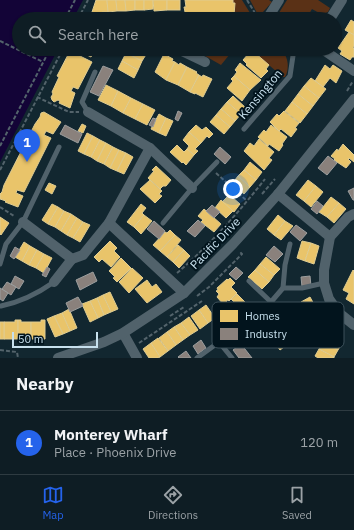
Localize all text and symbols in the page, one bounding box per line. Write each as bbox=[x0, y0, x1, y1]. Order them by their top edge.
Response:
search box bbox=[12, 12, 342, 56]
icon: search bbox=[26, 23, 48, 45]
text: Search here bbox=[58, 25, 138, 44]
street label: Kensington bbox=[235, 66, 285, 122]
pin: 1 bbox=[14, 129, 40, 162]
your location bbox=[223, 179, 243, 199]
street label: Pacific Drive bbox=[187, 214, 244, 272]
legend bbox=[212, 302, 344, 348]
text: Homes bbox=[245, 309, 280, 323]
text: Industry bbox=[245, 327, 288, 341]
scale bar bbox=[12, 330, 98, 349]
text: 50 m bbox=[18, 332, 43, 346]
text: Nearby bbox=[16, 373, 74, 395]
text: Monterey Wharf bbox=[54, 425, 167, 444]
text: 1 bbox=[25, 434, 33, 451]
text: 120 m bbox=[300, 434, 338, 451]
text: Place · Phoenix Drive bbox=[54, 444, 176, 461]
tab: Map bbox=[42, 484, 64, 522]
tab: Directions bbox=[148, 484, 198, 522]
tab: Saved bbox=[282, 484, 312, 522]

